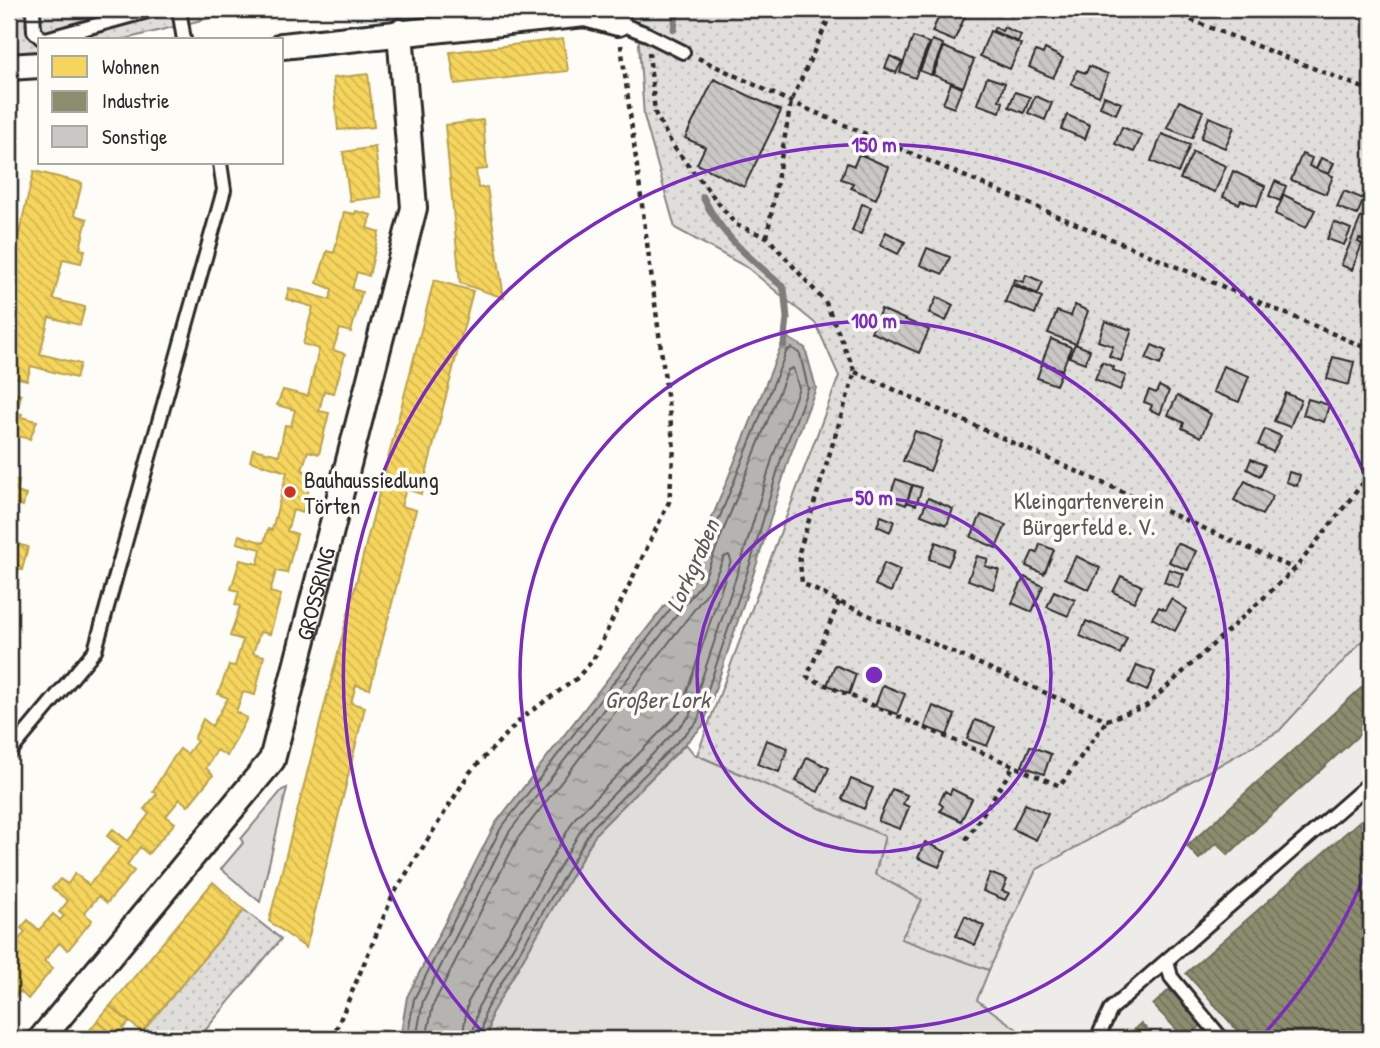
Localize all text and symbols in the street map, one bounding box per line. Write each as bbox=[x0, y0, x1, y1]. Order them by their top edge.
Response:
legend bbox=[38, 38, 284, 164]
text: Wohnen bbox=[102, 52, 160, 81]
text: Industrie bbox=[102, 86, 169, 115]
text: Sonstige bbox=[102, 122, 167, 151]
text: 150 m bbox=[851, 130, 897, 159]
text: 100 m bbox=[851, 306, 897, 335]
place label: Bauhaussiedlung Törten bbox=[304, 464, 439, 521]
text: 50 m bbox=[855, 483, 893, 512]
marker: Bauhaussiedlung Törten bbox=[282, 484, 298, 500]
park label: Kleingartenverein Bürgerfeld e. V. bbox=[1014, 485, 1164, 542]
water label: Lorkgraben bbox=[658, 512, 728, 616]
street label: GROSSRING bbox=[288, 544, 342, 643]
centre of rings bbox=[862, 663, 886, 687]
water label: Großer Lork bbox=[604, 683, 712, 716]

